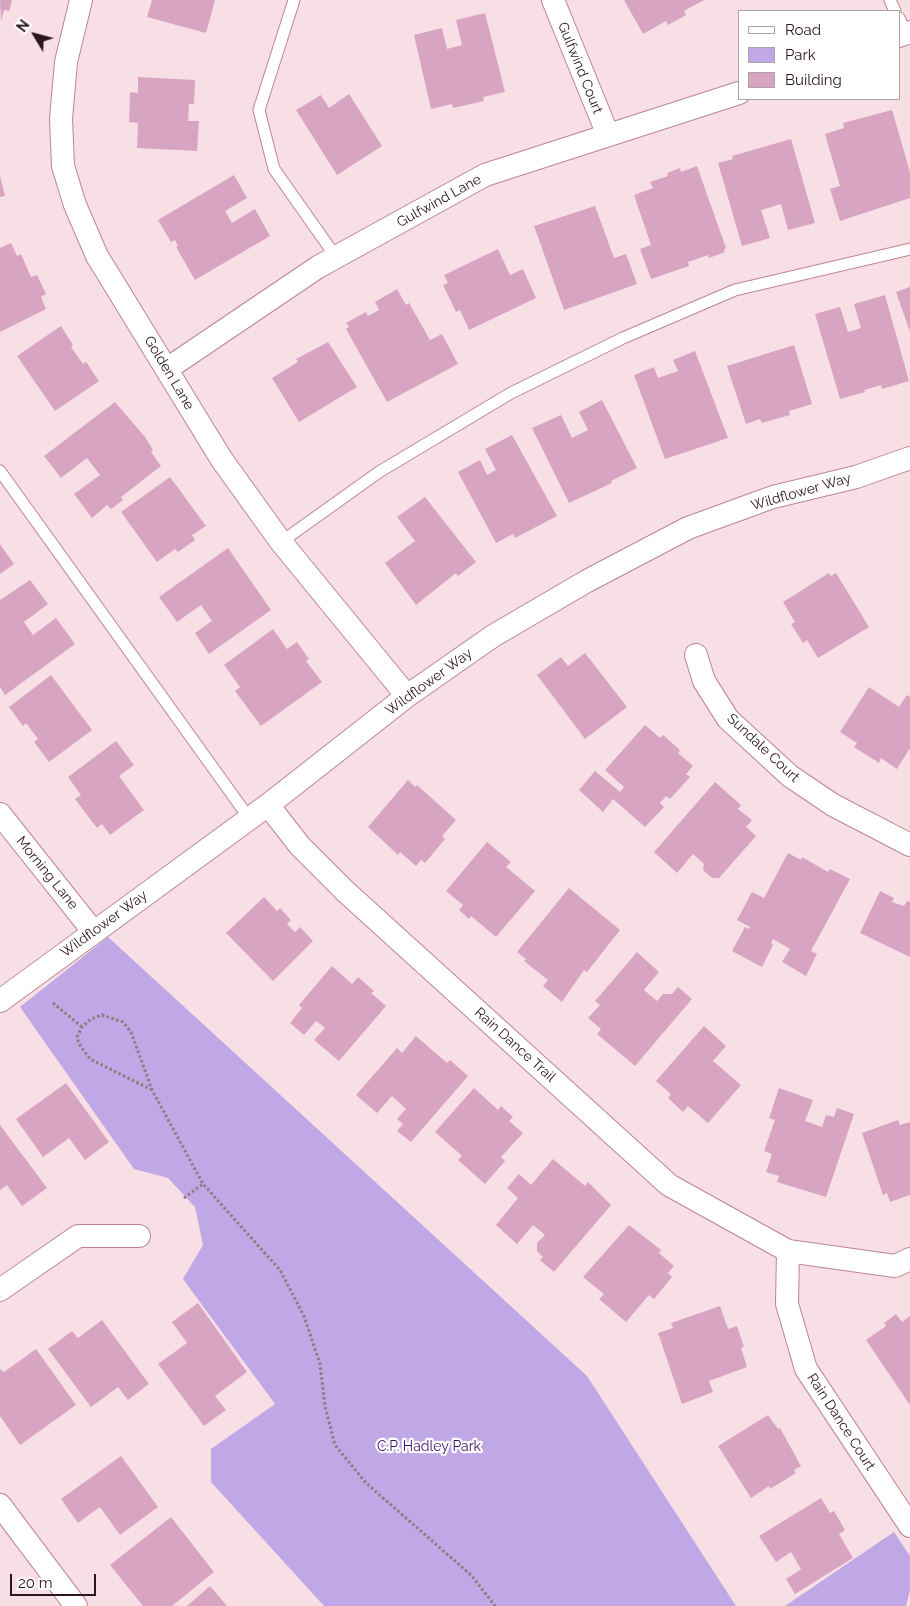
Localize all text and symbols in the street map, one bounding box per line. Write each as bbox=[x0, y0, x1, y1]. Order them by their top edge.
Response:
north arrow bbox=[10, 10, 60, 60]
legend bbox=[738, 10, 900, 100]
text: N bbox=[13, 17, 33, 35]
street label: Gulfwind Court bbox=[554, 20, 606, 116]
text: Road bbox=[785, 21, 821, 39]
text: Park bbox=[785, 46, 816, 64]
text: Building bbox=[785, 71, 842, 89]
street label: Gulfwind Lane bbox=[394, 171, 484, 231]
street label: Golden Lane bbox=[140, 333, 198, 413]
street label: Wildflower Way bbox=[749, 470, 853, 514]
street label: Wildflower Way bbox=[382, 645, 476, 719]
street label: Sundale Court bbox=[723, 710, 803, 786]
street label: Morning Lane bbox=[12, 833, 82, 913]
street label: Wildflower Way bbox=[57, 887, 151, 961]
street label: Rain Dance Trail bbox=[471, 1004, 559, 1086]
street label: Rain Dance Court bbox=[803, 1370, 879, 1474]
park label: C.P. Hadley Park bbox=[377, 1439, 481, 1455]
scale bar bbox=[12, 1564, 99, 1596]
text: 20 m bbox=[18, 1574, 53, 1592]

